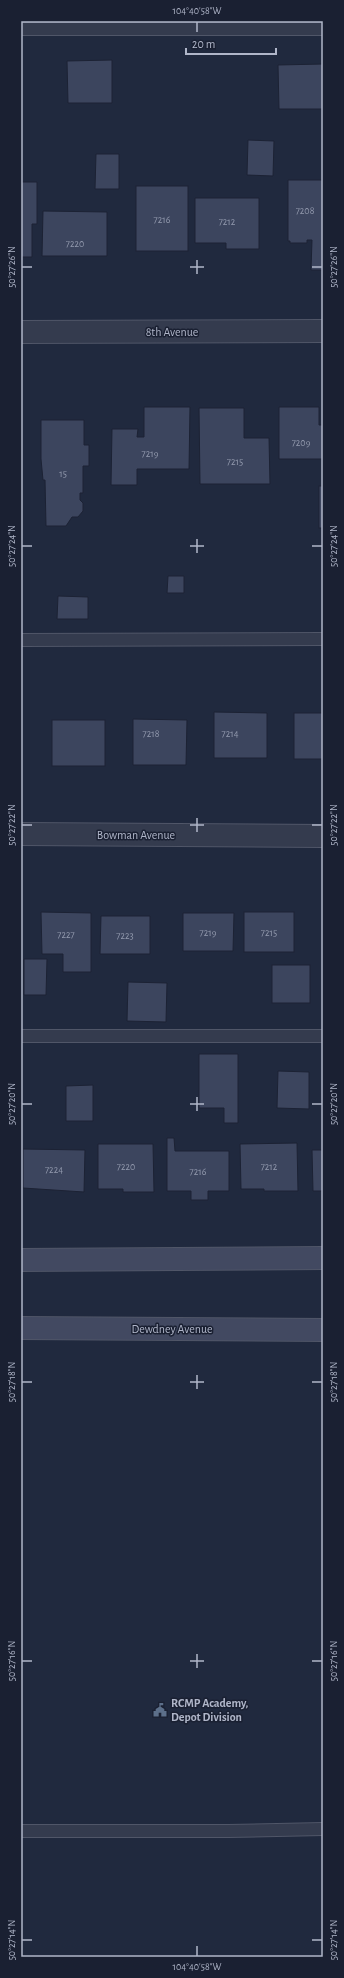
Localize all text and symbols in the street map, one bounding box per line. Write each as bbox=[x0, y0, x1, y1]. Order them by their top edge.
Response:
text: 104°40'58"W bbox=[173, 6, 222, 16]
scale bar bbox=[186, 30, 276, 56]
text: 20 m bbox=[192, 38, 215, 50]
house number: 7208 bbox=[296, 206, 315, 216]
house number: 7216 bbox=[154, 215, 171, 225]
house number: 7212 bbox=[219, 217, 236, 227]
house number: 7220 bbox=[66, 239, 84, 249]
text: 50°27'26"N bbox=[7, 246, 17, 288]
text: 50°27'26"N bbox=[329, 246, 339, 288]
street label: 8th Avenue bbox=[146, 326, 198, 338]
house number: 7209 bbox=[292, 438, 311, 448]
house number: 7219 bbox=[142, 449, 159, 459]
house number: 7215 bbox=[227, 457, 243, 467]
house number: 15 bbox=[59, 469, 67, 479]
text: 50°27'24"N bbox=[7, 525, 17, 567]
text: 50°27'24"N bbox=[329, 525, 339, 567]
house number: 7218 bbox=[143, 729, 160, 739]
house number: 7214 bbox=[222, 729, 239, 739]
text: 50°27'22"N bbox=[7, 804, 17, 846]
text: 50°27'22"N bbox=[329, 804, 339, 846]
street label: Bowman Avenue bbox=[97, 829, 175, 841]
house number: 7219 bbox=[200, 928, 217, 938]
house number: 7215 bbox=[261, 928, 277, 938]
house number: 7227 bbox=[57, 930, 75, 940]
house number: 7223 bbox=[116, 931, 134, 941]
text: 50°27'20"N bbox=[7, 1083, 17, 1125]
text: 50°27'20"N bbox=[329, 1083, 339, 1125]
house number: 7220 bbox=[117, 1162, 135, 1172]
house number: 7212 bbox=[261, 1162, 278, 1172]
house number: 7224 bbox=[45, 1165, 63, 1175]
house number: 7216 bbox=[190, 1167, 207, 1177]
street label: Dewdney Avenue bbox=[131, 1323, 213, 1336]
text: 50°27'18"N bbox=[7, 1362, 17, 1402]
text: 50°27'18"N bbox=[329, 1362, 339, 1402]
text: 50°27'16"N bbox=[7, 1641, 17, 1681]
text: 50°27'16"N bbox=[329, 1641, 339, 1681]
place label: RCMP Academy, Depot Division bbox=[171, 1697, 248, 1723]
public building icon: RCMP Academy, Depot Division bbox=[152, 1702, 168, 1718]
text: 50°27'14"N bbox=[7, 1920, 17, 1960]
text: 50°27'14"N bbox=[329, 1920, 339, 1960]
text: 104°40'58"W bbox=[173, 1962, 222, 1972]

